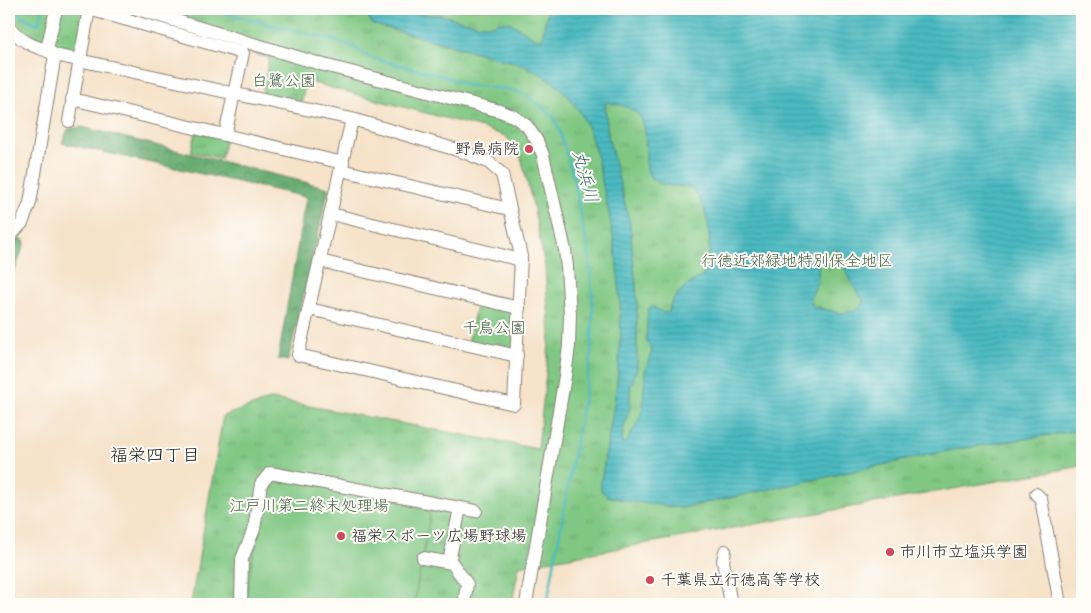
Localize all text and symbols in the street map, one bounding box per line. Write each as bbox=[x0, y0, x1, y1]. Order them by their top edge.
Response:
park label: 白鷺公園 bbox=[252, 69, 316, 94]
place label: 野鳥病院 bbox=[455, 137, 519, 162]
marker: 野鳥病院 bbox=[523, 143, 535, 155]
water label: 丸浜川 bbox=[563, 147, 605, 207]
park label: 行徳近郊緑地特別保全地区 bbox=[701, 249, 893, 274]
park label: 千鳥公園 bbox=[462, 316, 526, 341]
district label: 福栄四丁目 bbox=[110, 442, 200, 471]
park label: 江戸川第二終末処理場 bbox=[229, 494, 389, 519]
place label: 福栄スポーツ広場野球場 bbox=[351, 524, 527, 549]
marker: 福栄スポーツ広場野球場 bbox=[335, 530, 347, 542]
place label: 市川市立塩浜学園 bbox=[900, 540, 1028, 565]
marker: 市川市立塩浜学園 bbox=[884, 546, 896, 558]
place label: 千葉県立行徳高等学校 bbox=[660, 568, 820, 593]
marker: 千葉県立行徳高等学校 bbox=[644, 574, 656, 586]

